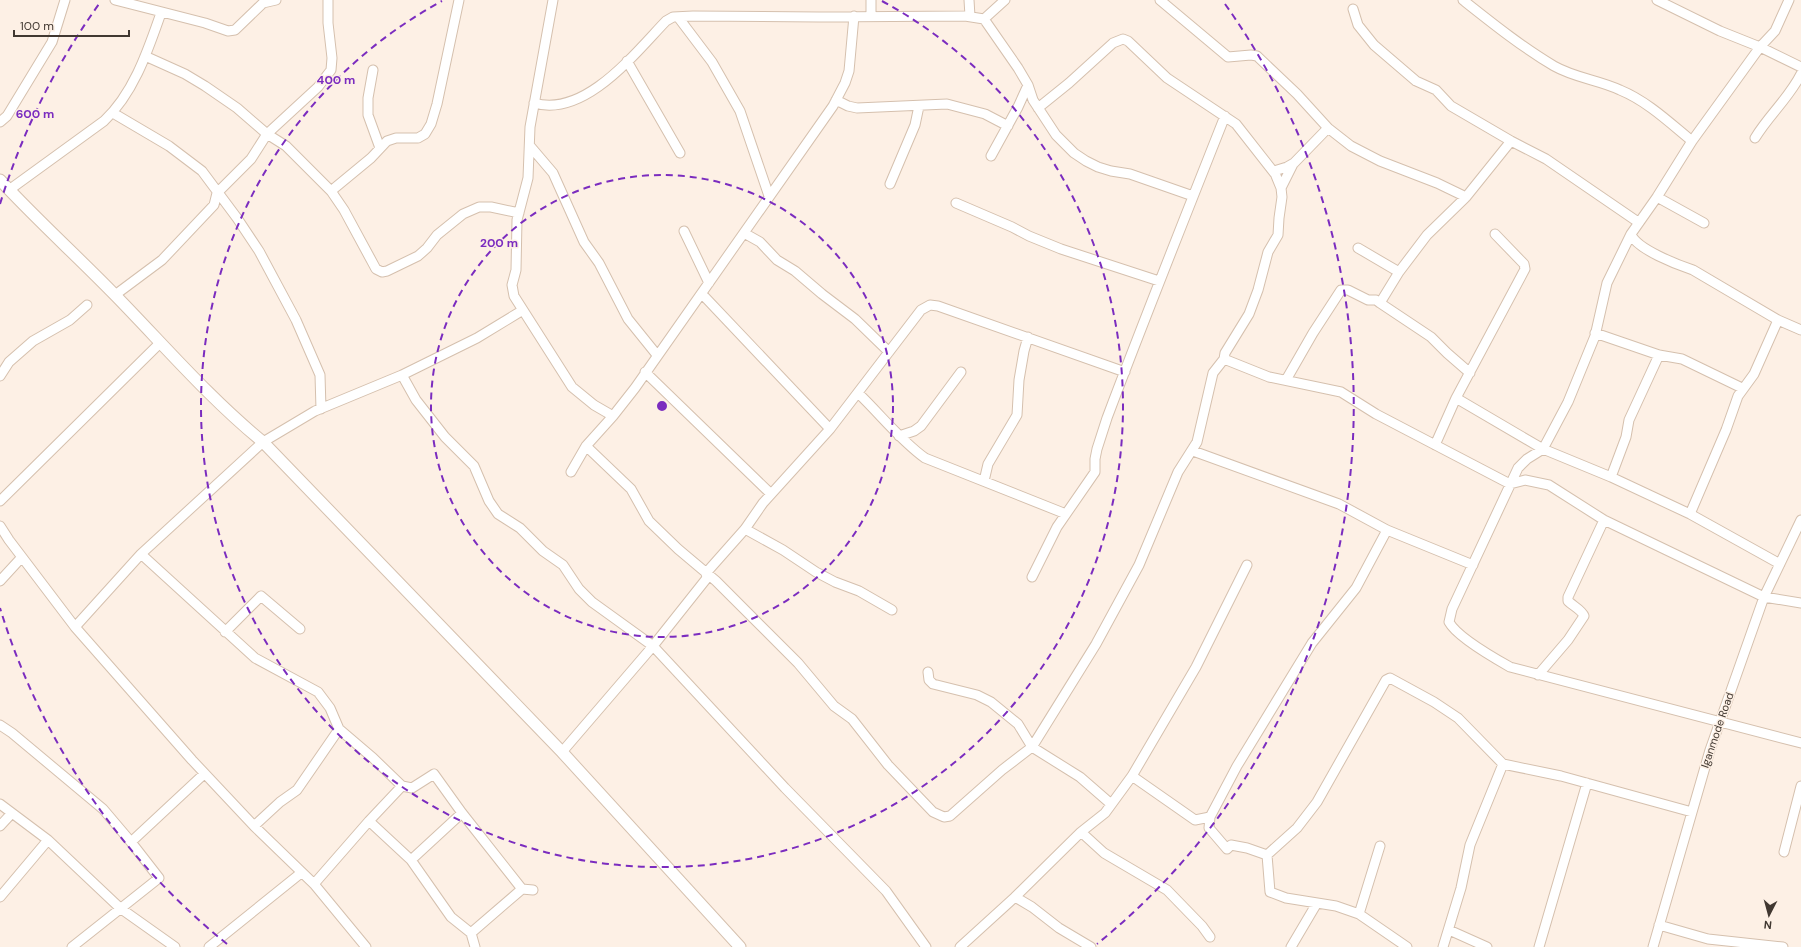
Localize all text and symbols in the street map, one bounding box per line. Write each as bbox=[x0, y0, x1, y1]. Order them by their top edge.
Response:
scale bar bbox=[14, 12, 129, 38]
text: 100 m bbox=[20, 18, 54, 34]
text: 400 m bbox=[317, 72, 355, 88]
text: 600 m bbox=[16, 106, 54, 122]
text: 200 m bbox=[480, 235, 518, 251]
centre of rings bbox=[655, 399, 669, 413]
street label: Iganmode Road bbox=[1698, 690, 1737, 770]
north arrow bbox=[1749, 895, 1789, 935]
text: N bbox=[1763, 918, 1773, 932]

